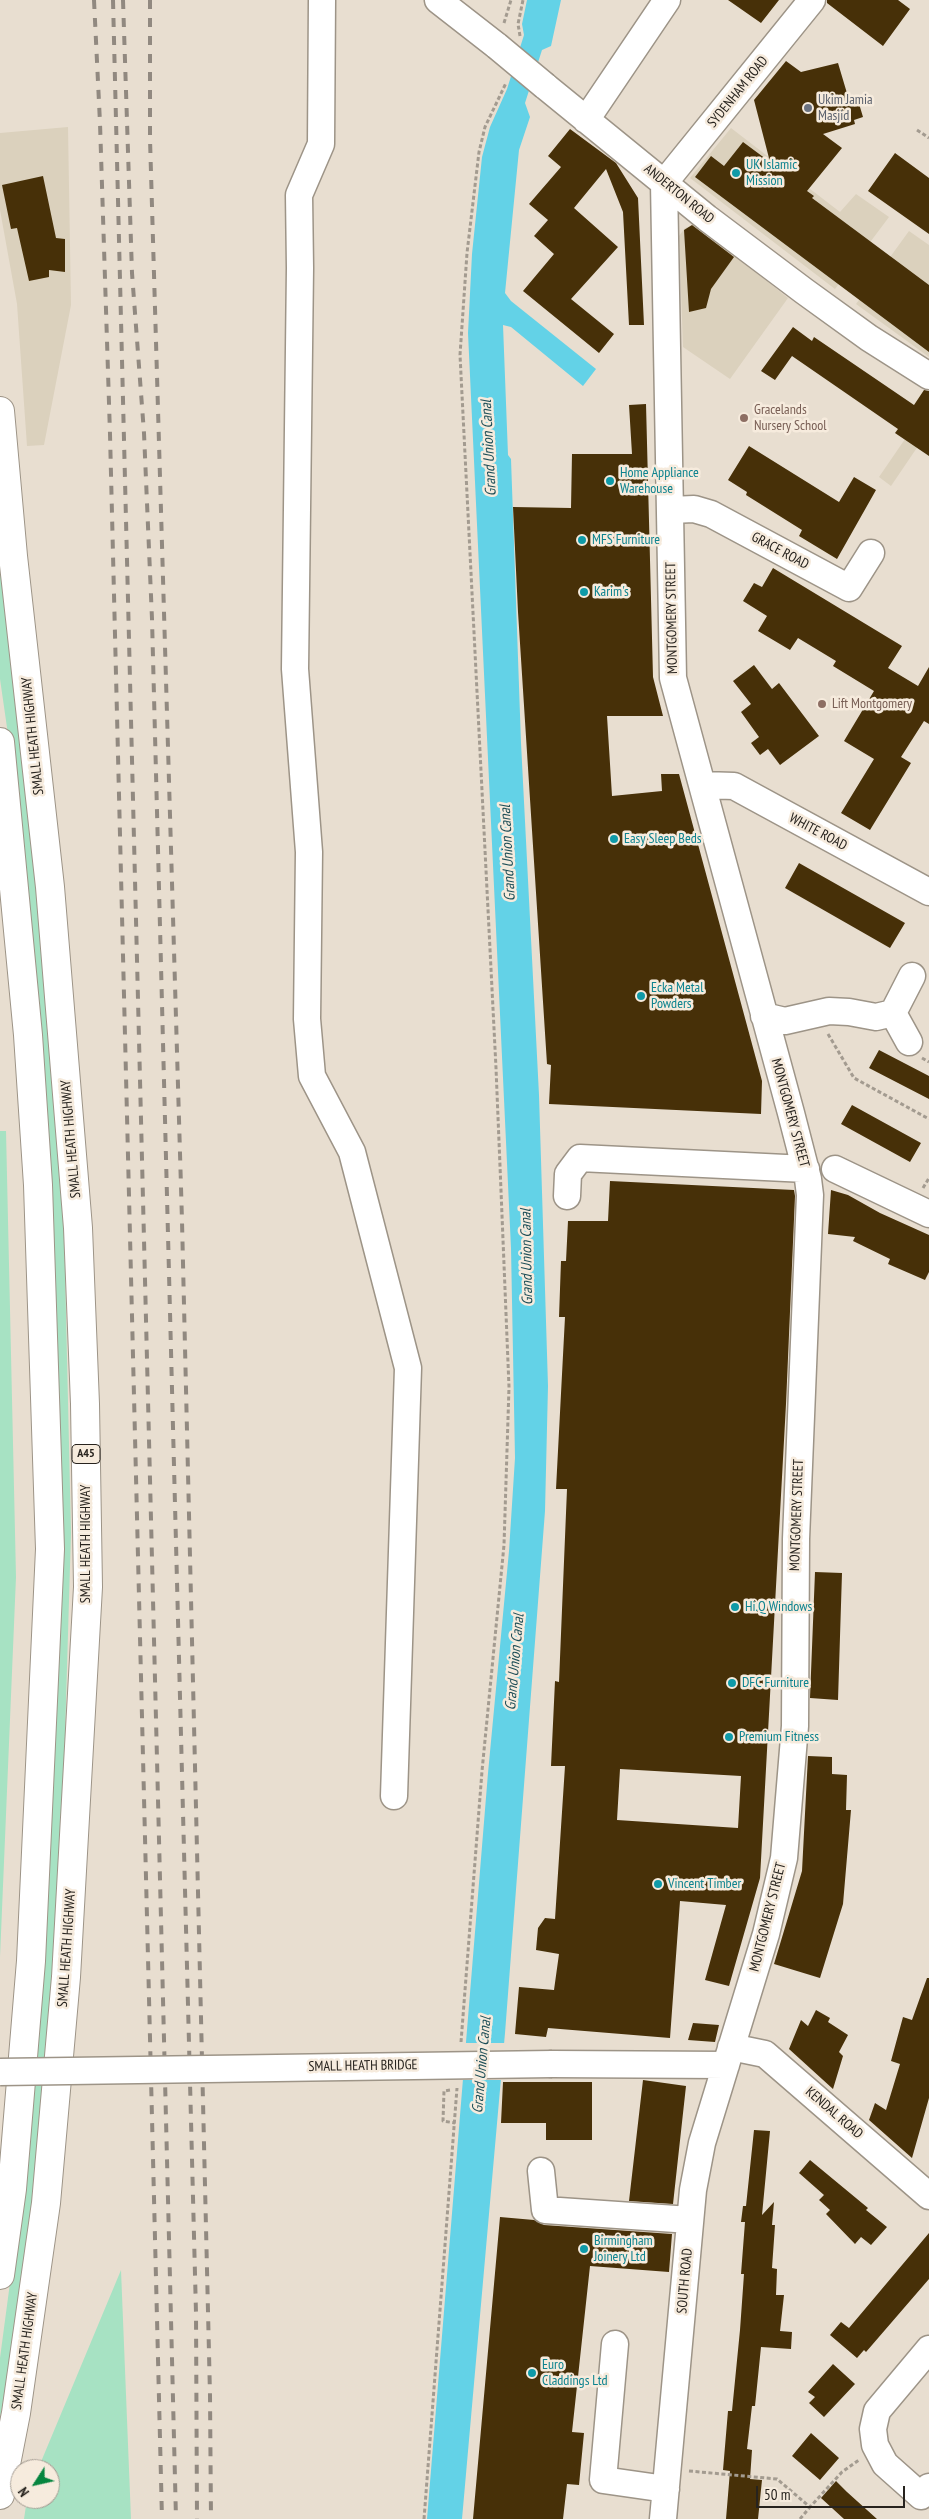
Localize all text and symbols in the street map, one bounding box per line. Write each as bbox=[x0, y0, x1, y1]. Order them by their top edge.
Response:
street label: SYDENHAM ROAD bbox=[704, 53, 772, 131]
place label: Ukim Jamia Masjid bbox=[818, 92, 873, 124]
marker: Ukim Jamia Masjid bbox=[802, 102, 814, 114]
place label: UK Islamic Mission bbox=[746, 157, 797, 190]
street label: ANDERTON ROAD bbox=[641, 161, 717, 227]
marker: UK Islamic Mission bbox=[730, 167, 742, 179]
water label: Grand Union Canal bbox=[477, 399, 501, 497]
place label: Gracelands Nursery School bbox=[754, 402, 827, 434]
marker: Gracelands Nursery School bbox=[738, 412, 750, 424]
place label: Home Appliance Warehouse bbox=[620, 465, 699, 498]
marker: Home Appliance Warehouse bbox=[604, 475, 616, 487]
street label: GRACE ROAD bbox=[748, 529, 812, 573]
place label: MFS Furniture bbox=[592, 532, 660, 548]
marker: MFS Furniture bbox=[576, 534, 588, 546]
street label: MONTGOMERY STREET bbox=[663, 562, 681, 674]
place label: Karim's bbox=[594, 584, 629, 600]
marker: Karim's bbox=[578, 586, 590, 598]
street label: SMALL HEATH HIGHWAY bbox=[18, 676, 48, 796]
place label: Lift Montgomery bbox=[832, 696, 912, 712]
marker: Lift Montgomery bbox=[816, 698, 828, 710]
water label: Grand Union Canal bbox=[496, 804, 520, 902]
street label: WHITE ROAD bbox=[786, 810, 850, 854]
place label: Easy Sleep Beds bbox=[624, 831, 702, 847]
marker: Easy Sleep Beds bbox=[608, 833, 620, 845]
place label: Ecka Metal Powders bbox=[651, 980, 703, 1012]
marker: Ecka Metal Powders bbox=[635, 990, 647, 1002]
street label: MONTGOMERY STREET bbox=[767, 1057, 813, 1169]
street label: SMALL HEATH HIGHWAY bbox=[57, 1079, 85, 1199]
water label: Grand Union Canal bbox=[517, 1209, 537, 1305]
road number: A45 bbox=[72, 1445, 100, 1464]
street label: MONTGOMERY STREET bbox=[787, 1459, 807, 1571]
street label: SMALL HEATH HIGHWAY bbox=[78, 1485, 94, 1603]
place label: Hi.Q Windows bbox=[745, 1599, 812, 1615]
marker: Hi.Q Windows bbox=[729, 1601, 741, 1613]
water label: Grand Union Canal bbox=[502, 1613, 528, 1711]
place label: DFC Furniture bbox=[742, 1675, 809, 1691]
marker: DFC Furniture bbox=[726, 1677, 738, 1689]
place label: Premium Fitness bbox=[739, 1729, 819, 1745]
marker: Premium Fitness bbox=[723, 1731, 735, 1743]
street label: MONTGOMERY STREET bbox=[746, 1861, 790, 1973]
place label: Vincent Timber bbox=[668, 1876, 741, 1892]
marker: Vincent Timber bbox=[652, 1878, 664, 1890]
street label: SMALL HEATH HIGHWAY bbox=[54, 1888, 80, 2008]
water label: Grand Union Canal bbox=[469, 2016, 495, 2114]
street label: SMALL HEATH BRIDGE bbox=[308, 2057, 418, 2075]
street label: KENDAL ROAD bbox=[802, 2084, 866, 2142]
place label: Birmingham Joinery Ltd bbox=[594, 2233, 653, 2266]
marker: Birmingham Joinery Ltd bbox=[578, 2243, 590, 2255]
street label: SOUTH ROAD bbox=[674, 2248, 696, 2314]
street label: SMALL HEATH HIGHWAY bbox=[8, 2291, 42, 2411]
place label: Euro Claddings Ltd bbox=[542, 2357, 608, 2390]
marker: Euro Claddings Ltd bbox=[526, 2367, 538, 2379]
north arrow bbox=[10, 2459, 60, 2509]
scale bar bbox=[759, 2476, 908, 2508]
text: N bbox=[14, 2484, 33, 2500]
text: 50 m bbox=[764, 2485, 790, 2504]

